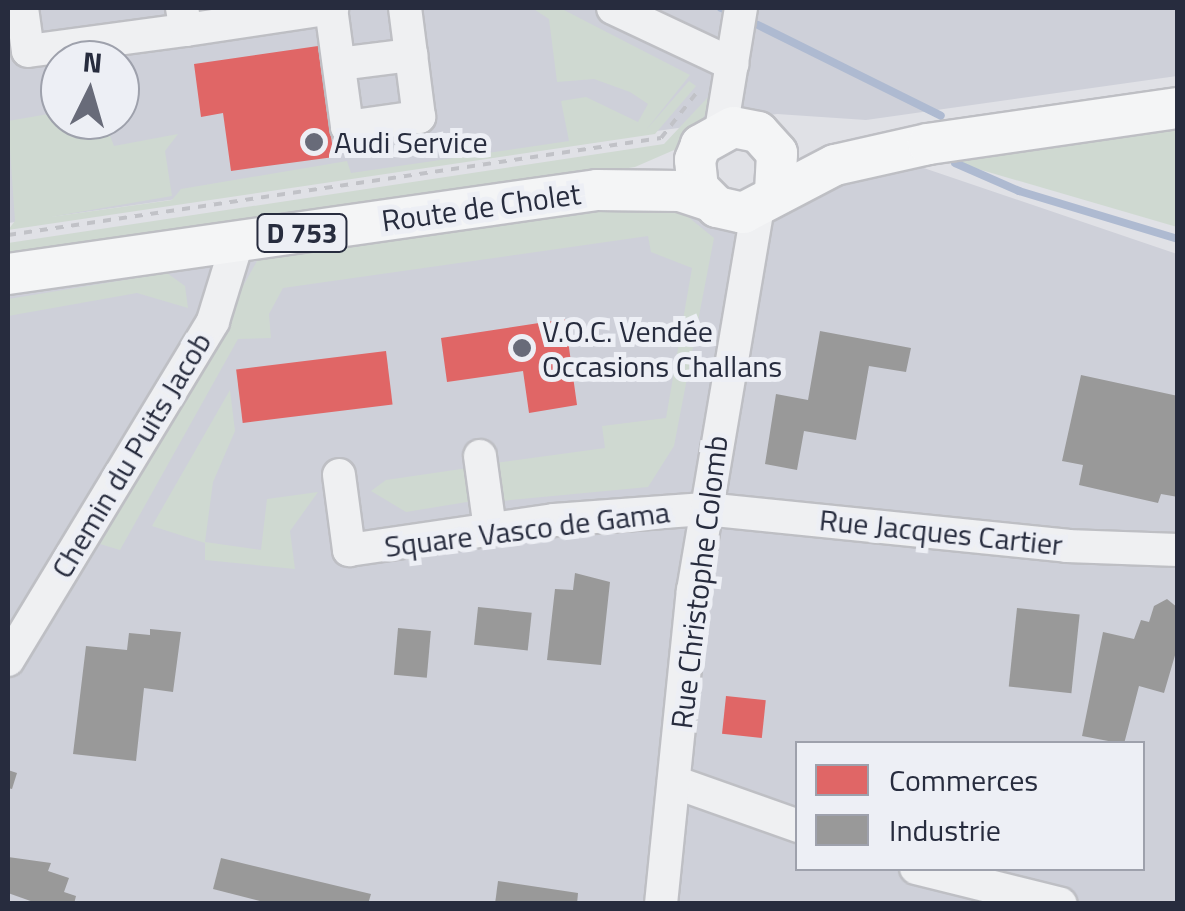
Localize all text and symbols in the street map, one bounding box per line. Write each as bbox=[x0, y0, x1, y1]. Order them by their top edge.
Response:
text: N bbox=[81, 39, 104, 84]
north arrow bbox=[40, 40, 140, 140]
place label: Audi Service bbox=[334, 124, 488, 160]
marker: Audi Service bbox=[303, 131, 325, 153]
street label: Route de Cholet bbox=[379, 175, 583, 239]
road number: D 753 bbox=[254, 210, 350, 256]
place label: V.O.C. Vendée Occasions Challans bbox=[542, 313, 782, 384]
street label: Chemin du Puits Jacob bbox=[43, 326, 219, 584]
marker: V.O.C. Vendée Occasions Challans bbox=[511, 337, 533, 359]
street label: Rue Christophe Colomb bbox=[663, 433, 735, 731]
street label: Square Vasco de Gama bbox=[382, 494, 672, 564]
street label: Rue Jacques Cartier bbox=[818, 501, 1064, 563]
legend bbox=[795, 741, 1145, 871]
text: Commerces bbox=[889, 757, 1038, 803]
text: Industrie bbox=[889, 807, 1001, 853]

